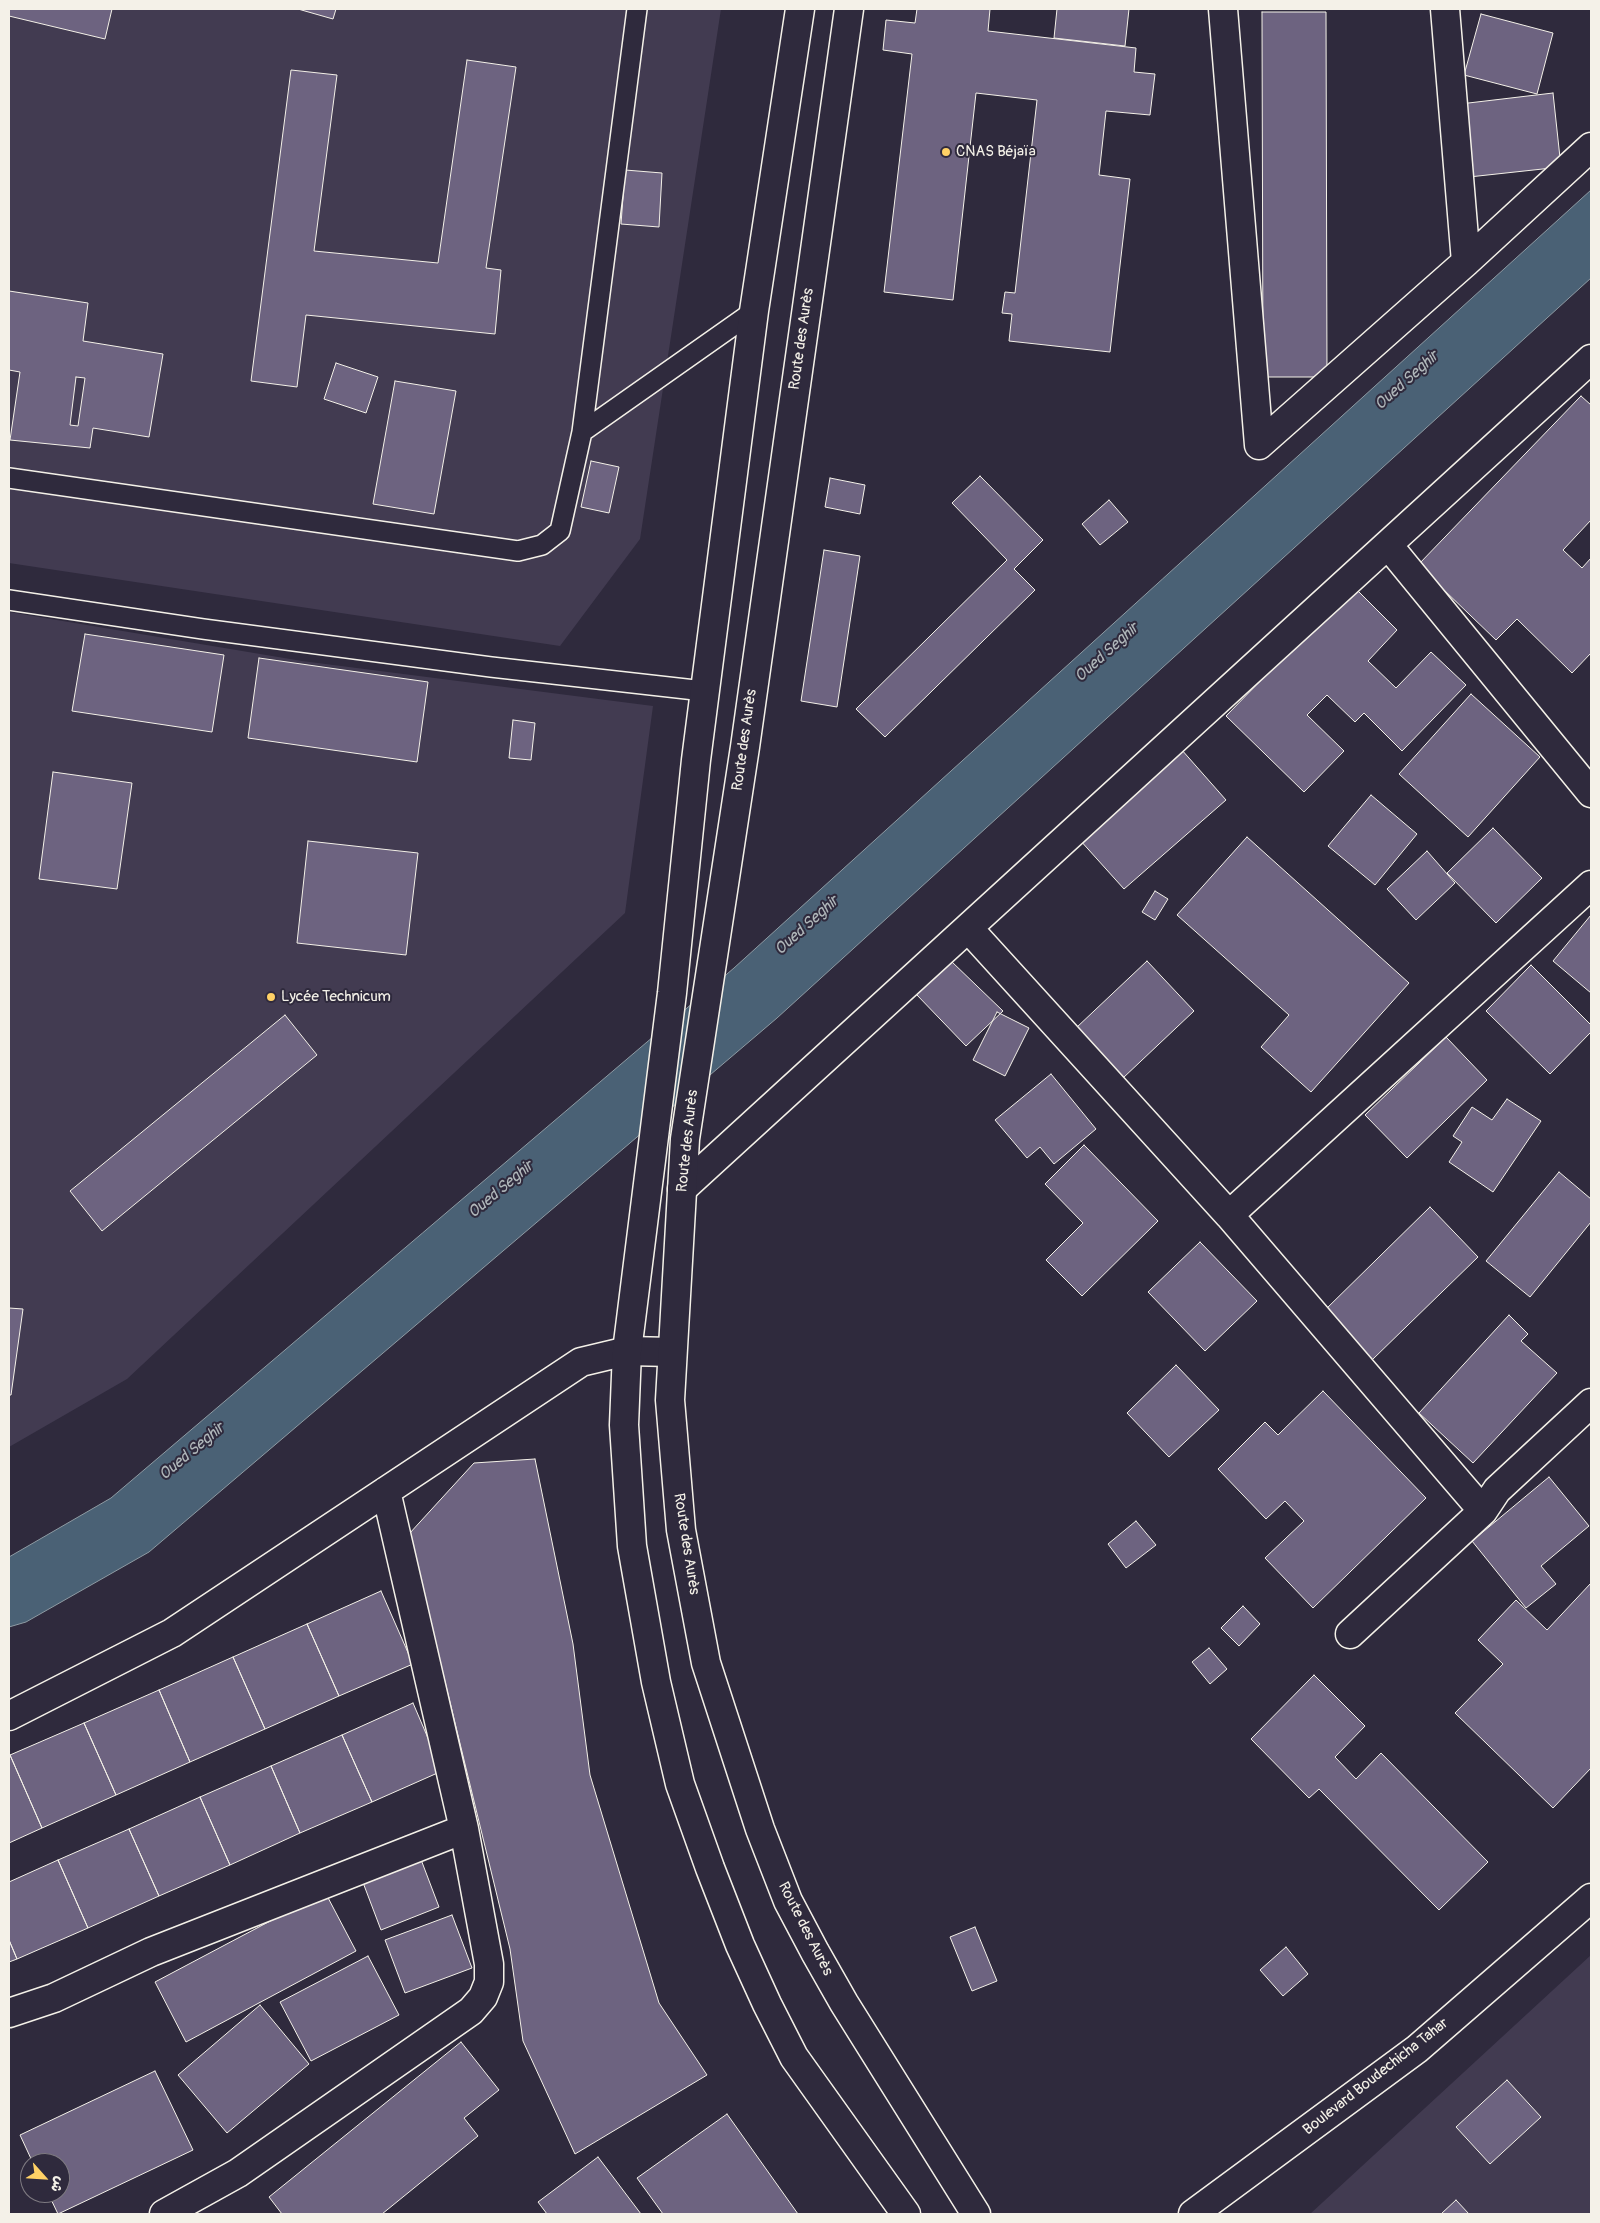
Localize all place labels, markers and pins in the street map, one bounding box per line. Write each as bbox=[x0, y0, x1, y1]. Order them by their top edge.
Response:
place label: CNAS Béjaïa bbox=[956, 143, 1036, 161]
marker: CNAS Béjaïa bbox=[940, 146, 952, 158]
place label: Lycée Technicum bbox=[281, 988, 391, 1006]
marker: Lycée Technicum bbox=[265, 991, 277, 1003]

